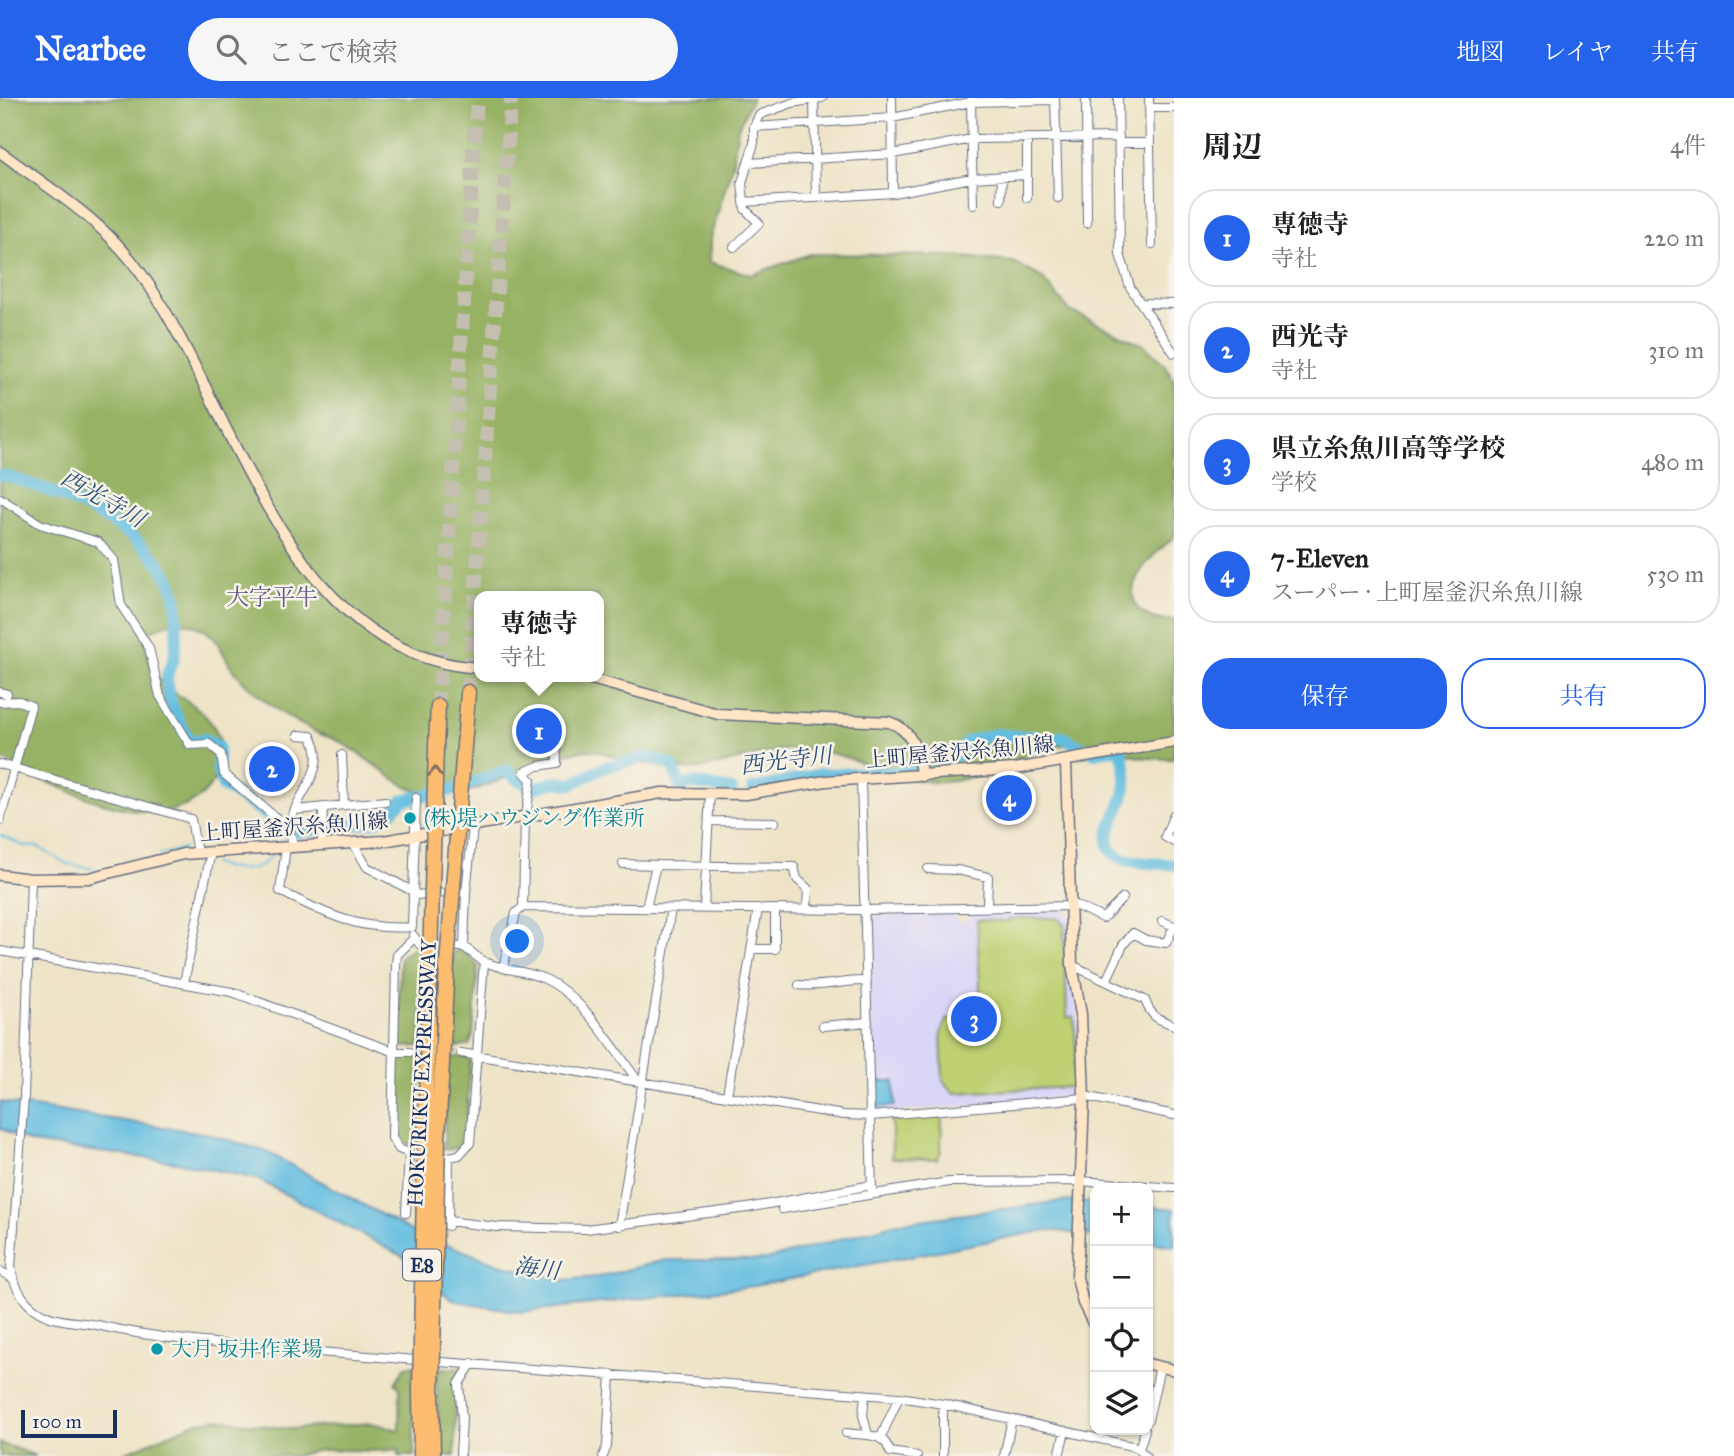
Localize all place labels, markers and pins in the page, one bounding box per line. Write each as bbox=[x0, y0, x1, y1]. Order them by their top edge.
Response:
pin: 1 bbox=[516, 705, 562, 757]
pin: 2 bbox=[249, 743, 295, 795]
pin: 4 bbox=[986, 772, 1032, 824]
place label: (株)堤ハウジング作業所 bbox=[424, 805, 645, 831]
marker: (株)堤ハウジング作業所 bbox=[402, 810, 418, 826]
pin: 3 bbox=[951, 993, 997, 1045]
place label: 大月 坂井作業場 bbox=[171, 1336, 323, 1362]
marker: 大月 坂井作業場 bbox=[149, 1341, 165, 1357]

